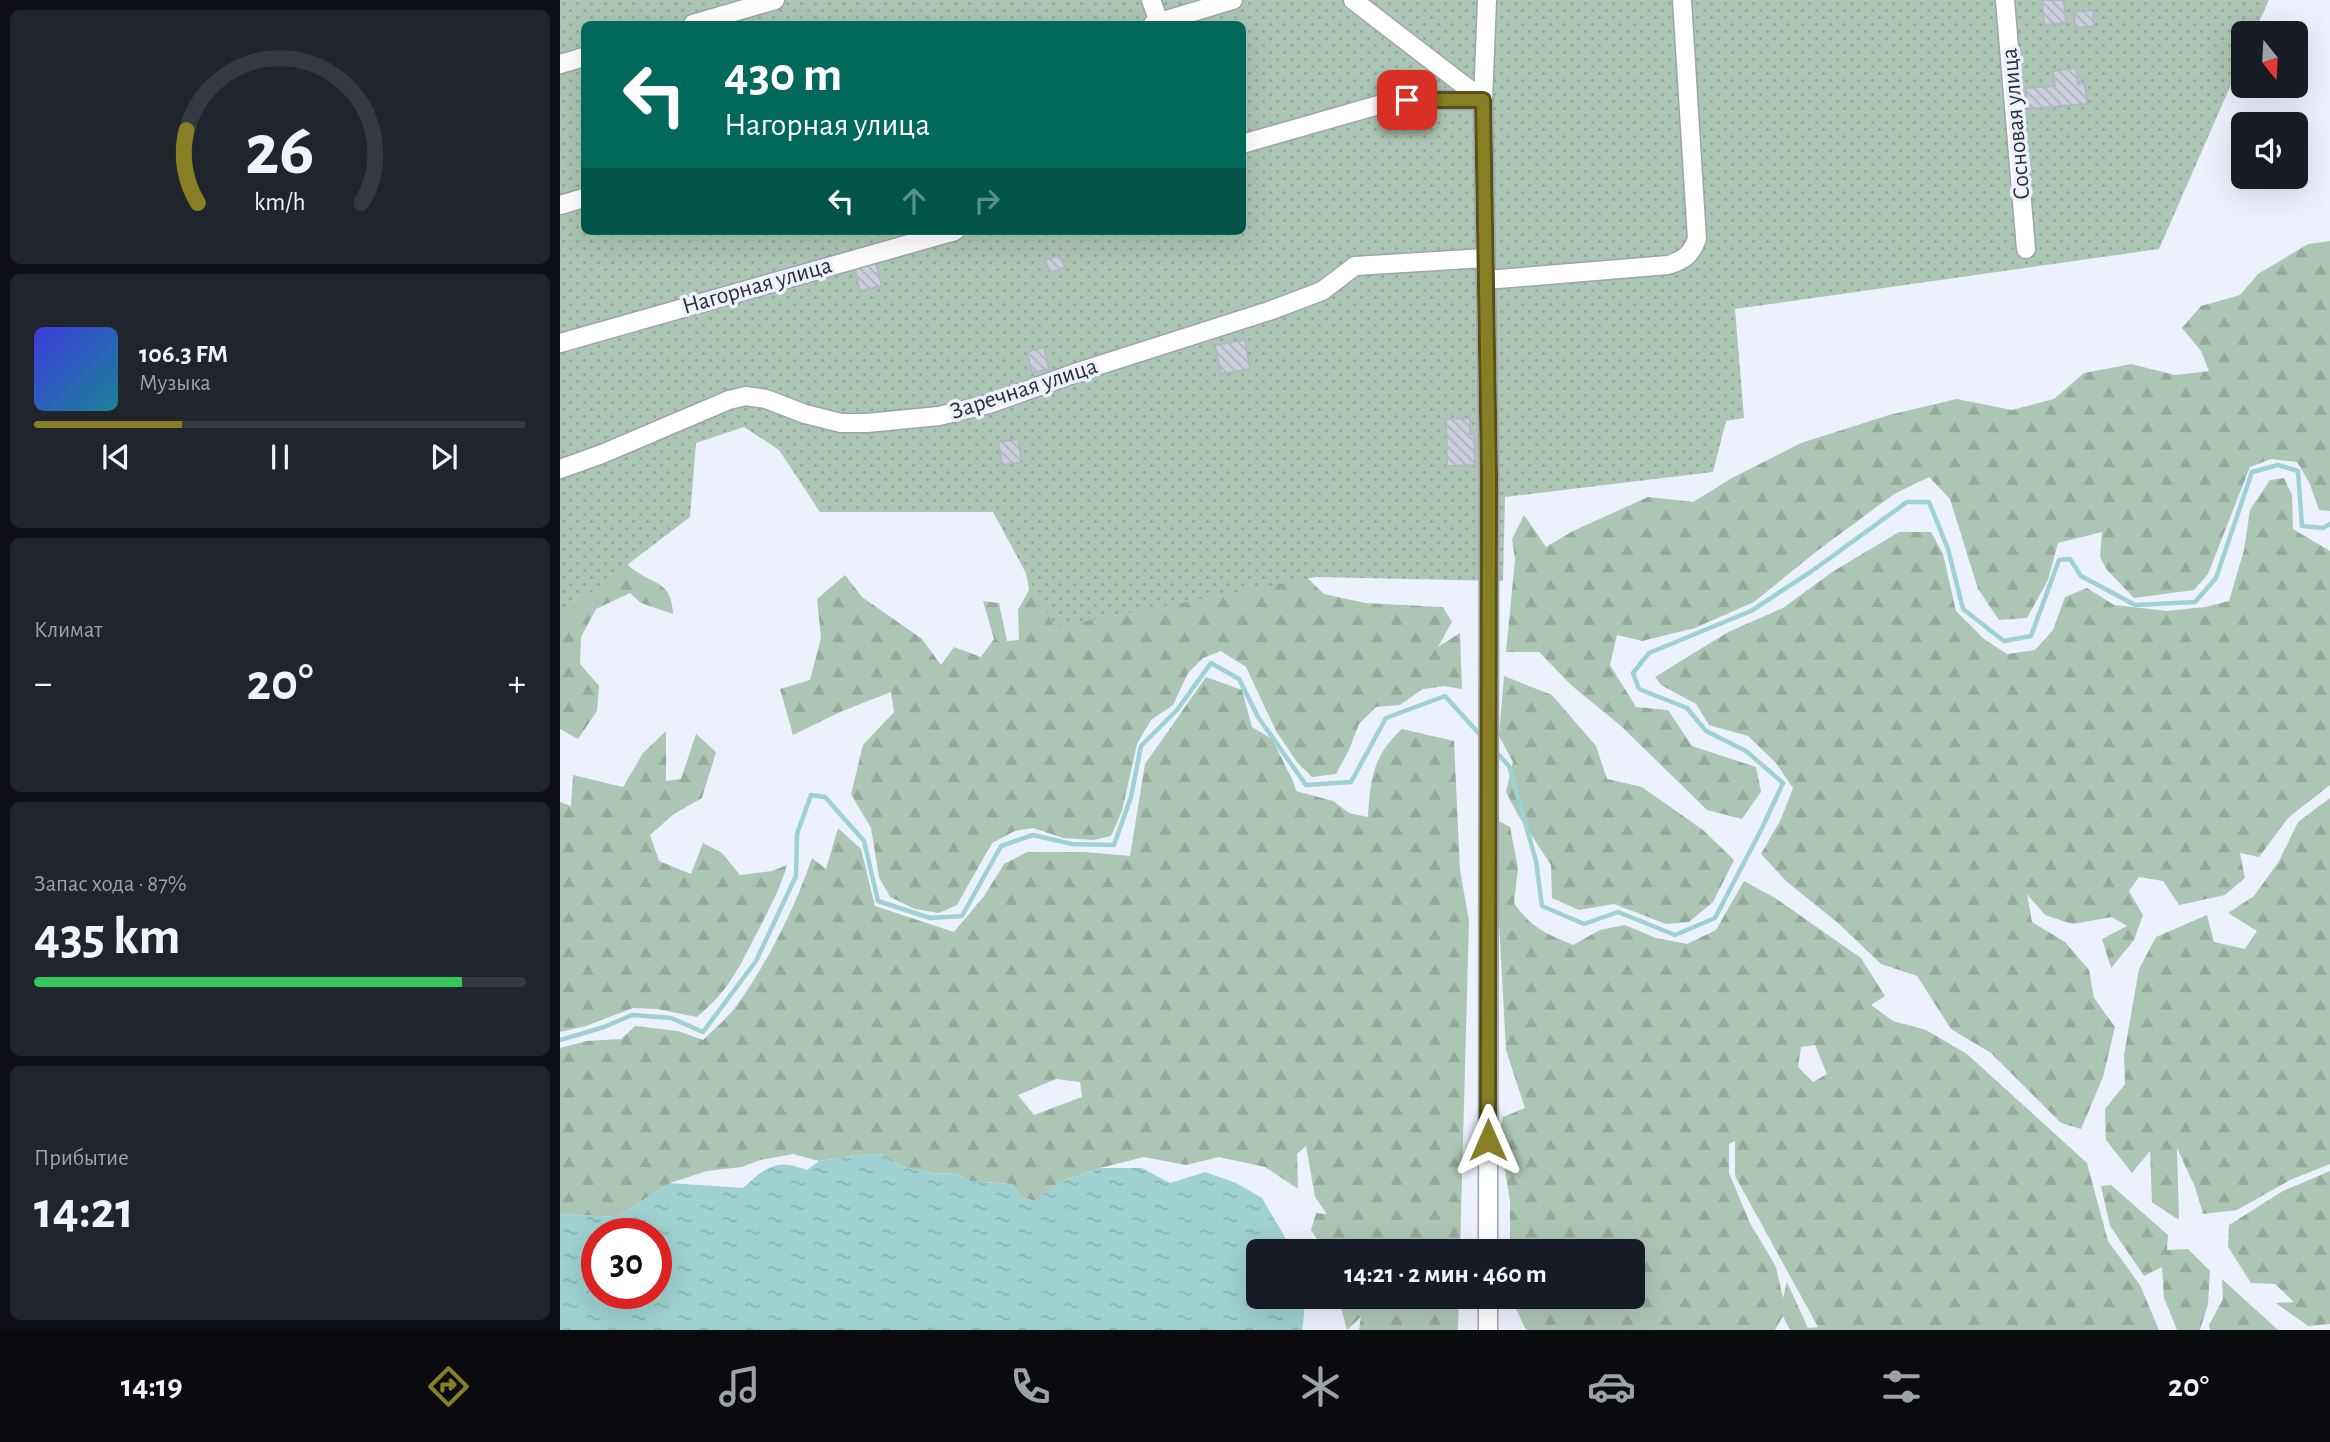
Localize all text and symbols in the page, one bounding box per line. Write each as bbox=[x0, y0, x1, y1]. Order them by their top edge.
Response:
north arrow bbox=[2231, 21, 2308, 98]
map controls bbox=[2231, 21, 2308, 189]
street label: Сосновая улица bbox=[1997, 47, 2035, 201]
icon: left bbox=[609, 49, 700, 140]
text: 430 m bbox=[724, 51, 842, 100]
pin bbox=[1377, 70, 1437, 130]
icon: arrive bbox=[1388, 81, 1426, 119]
text: Нагорная улица bbox=[724, 109, 930, 141]
button: sound bbox=[2231, 112, 2308, 189]
text: 26 bbox=[245, 115, 315, 188]
icon: left bbox=[822, 182, 860, 220]
icon: ahead bbox=[895, 182, 933, 220]
icon: right bbox=[968, 182, 1006, 220]
text: km/h bbox=[254, 190, 306, 215]
street label: Нагорная улица bbox=[679, 253, 835, 319]
text: 106.3 FM bbox=[139, 341, 228, 367]
street label: Заречная улица bbox=[947, 354, 1101, 424]
text: Музыка bbox=[139, 372, 211, 395]
icon: previous bbox=[97, 438, 135, 476]
icon: pause bbox=[261, 438, 299, 476]
icon: next bbox=[425, 438, 463, 476]
text: Климат bbox=[34, 619, 103, 642]
text: 20° bbox=[247, 657, 313, 709]
text: − bbox=[34, 665, 52, 703]
text: + bbox=[508, 665, 526, 703]
text: Запас хода · 87% bbox=[34, 873, 187, 896]
text: 435 km bbox=[34, 911, 181, 963]
position arrow bbox=[1451, 1103, 1525, 1177]
text: Прибытие bbox=[34, 1147, 129, 1170]
text: 14:21 bbox=[34, 1185, 134, 1237]
speed limit sign: 30 bbox=[581, 1218, 672, 1309]
text: 14:21 · 2 мин · 460 m bbox=[1344, 1261, 1547, 1287]
icon: directions bbox=[424, 1362, 473, 1411]
icon: music bbox=[715, 1362, 764, 1411]
icon: phone bbox=[1006, 1362, 1055, 1411]
icon: climate bbox=[1296, 1362, 1345, 1411]
icon: car bbox=[1587, 1362, 1636, 1411]
icon: filters bbox=[1877, 1362, 1926, 1411]
text: 14:19 bbox=[121, 1370, 183, 1402]
text: 20° bbox=[2168, 1370, 2209, 1402]

